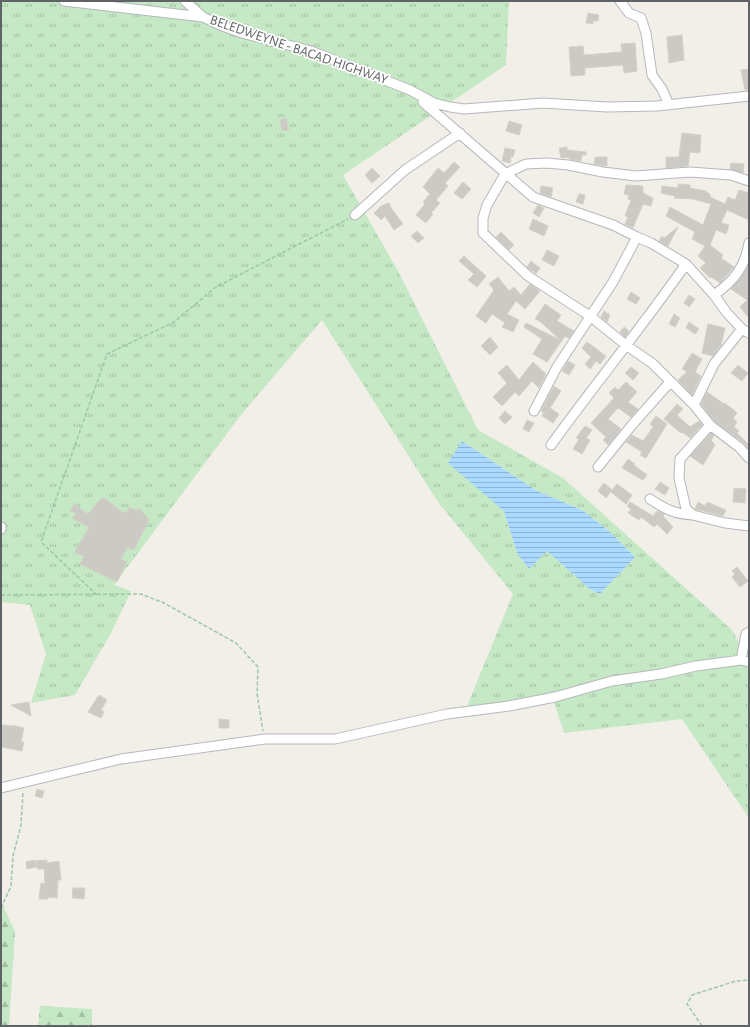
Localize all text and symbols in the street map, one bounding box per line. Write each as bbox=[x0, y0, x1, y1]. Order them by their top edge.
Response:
street label: BELEDWEYNE - BACAD HIGHWAY bbox=[208, 13, 390, 87]

